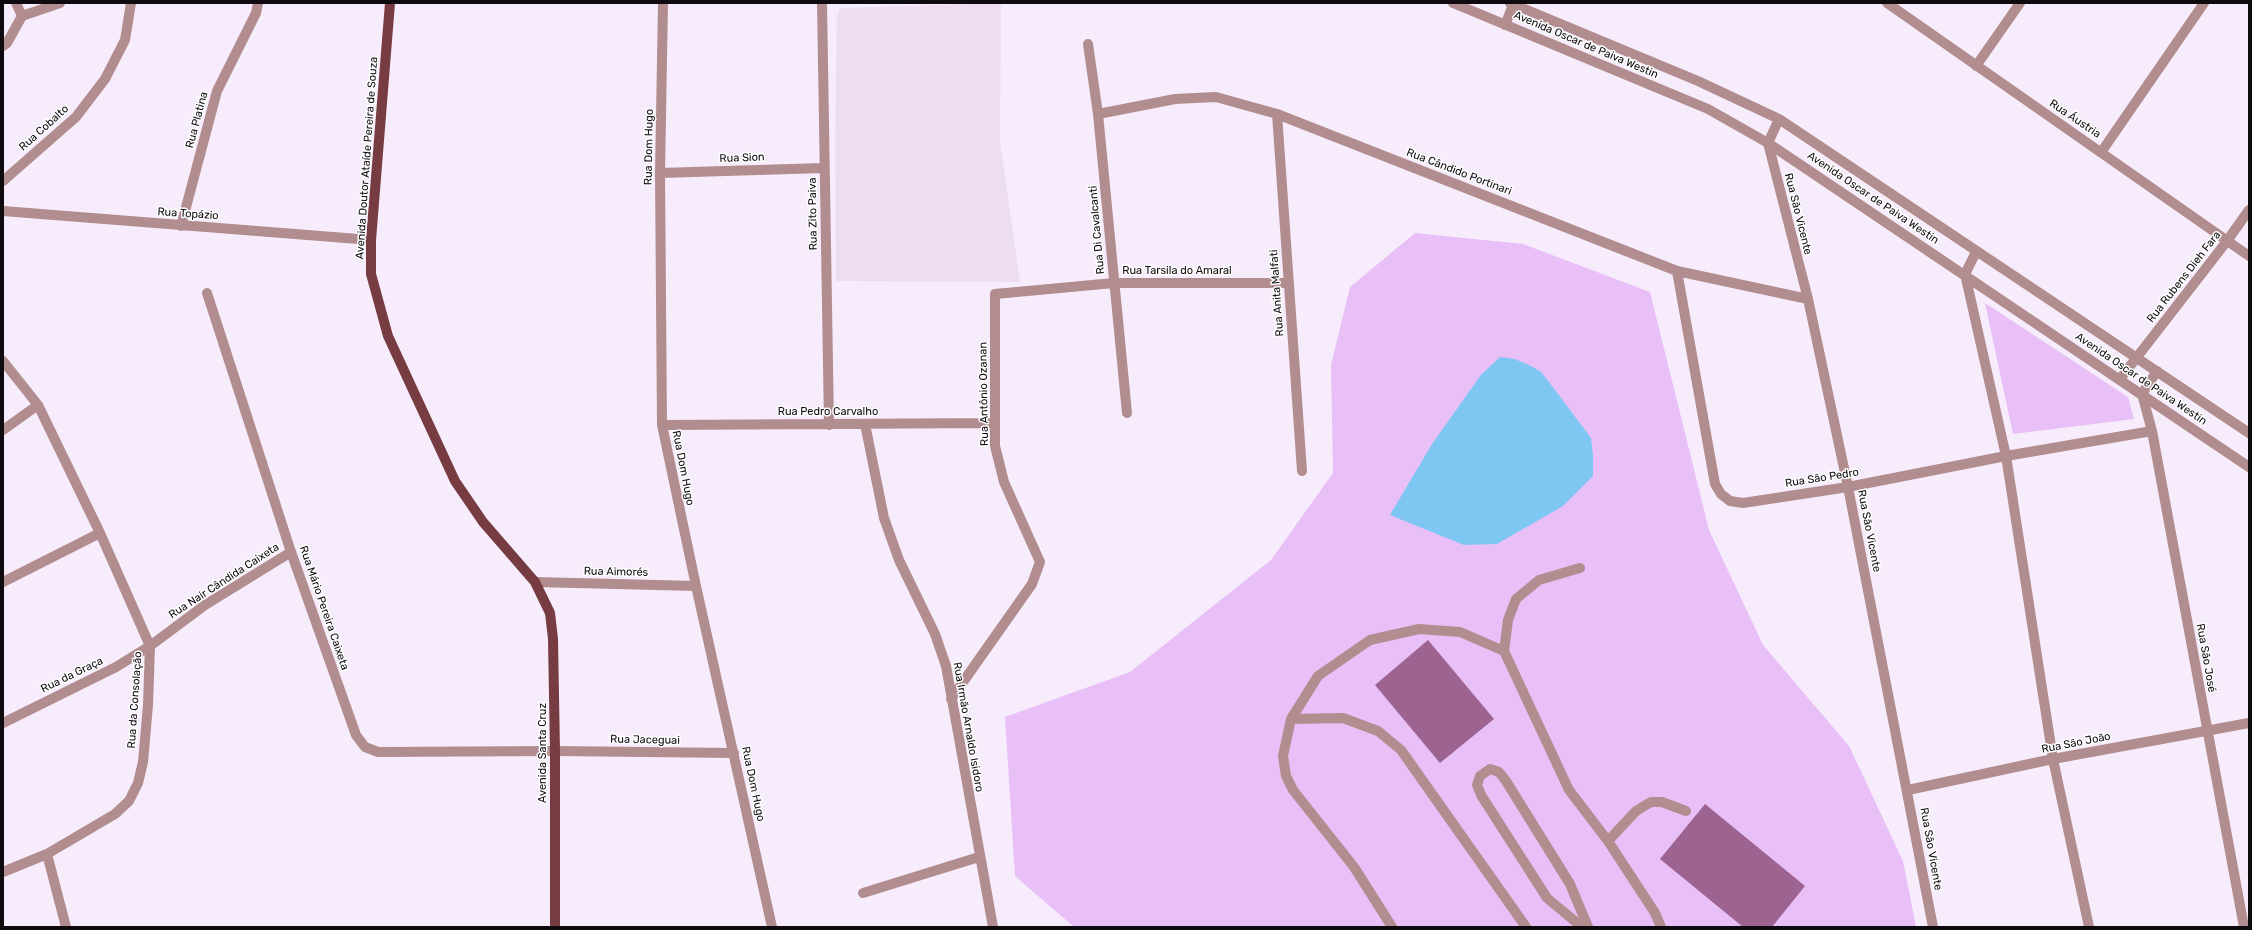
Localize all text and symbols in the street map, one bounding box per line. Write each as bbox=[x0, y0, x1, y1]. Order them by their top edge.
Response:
street label: Avenida Oscar de Paiva Westin bbox=[1512, 9, 1660, 81]
street label: Avenida Doutor Ataíde Pereira de Souza bbox=[353, 56, 381, 260]
street label: Rua Platina bbox=[183, 90, 211, 150]
street label: Rua Áustria bbox=[2047, 97, 2103, 141]
street label: Rua Cobalto bbox=[16, 102, 72, 154]
street label: Rua Dom Hugo bbox=[642, 109, 656, 185]
street label: Rua Cândido Portinari bbox=[1405, 146, 1513, 198]
street label: Avenida Oscar de Paiva Westin bbox=[1805, 149, 1941, 247]
street label: Rua Sion bbox=[719, 151, 765, 165]
street label: Rua São Vicente bbox=[1781, 172, 1815, 256]
street label: Rua Zito Paiva bbox=[806, 177, 820, 251]
street label: Rua Di Cavalcanti bbox=[1087, 185, 1107, 275]
street label: Rua Topázio bbox=[157, 205, 219, 223]
street label: Rua Rubens Dieh Fara bbox=[2144, 229, 2224, 325]
street label: Rua Anita Malfati bbox=[1267, 249, 1287, 337]
street label: Rua Tarsila do Amaral bbox=[1122, 264, 1232, 278]
street label: Avenida Oscar de Paiva Westin bbox=[2073, 330, 2209, 428]
street label: Rua Antônio Ozanan bbox=[976, 342, 992, 446]
street label: Rua Pedro Carvalho bbox=[778, 405, 878, 419]
street label: Rua Dom Hugo bbox=[669, 429, 697, 507]
street label: Rua São Pedro bbox=[1784, 466, 1860, 490]
street label: Rua São Vicente bbox=[1855, 489, 1883, 573]
street label: Rua Nair Cândida Caixeta bbox=[166, 540, 282, 622]
street label: Rua Mário Pereira Caixeta bbox=[297, 544, 351, 672]
street label: Rua Aimorés bbox=[584, 565, 648, 579]
street label: Rua São José bbox=[2193, 623, 2219, 693]
street label: Rua da Consolação bbox=[125, 651, 145, 749]
street label: Rua da Graça bbox=[39, 654, 105, 696]
street label: Rua Irmão Arnaldo Isidoro bbox=[950, 661, 986, 793]
street label: Avenida Santa Cruz bbox=[536, 703, 550, 803]
street label: Rua São João bbox=[2040, 730, 2112, 756]
street label: Rua Jaceguai bbox=[610, 733, 680, 747]
street label: Rua Dom Hugo bbox=[739, 745, 767, 823]
street label: Rua São Vicente bbox=[1917, 807, 1945, 891]

